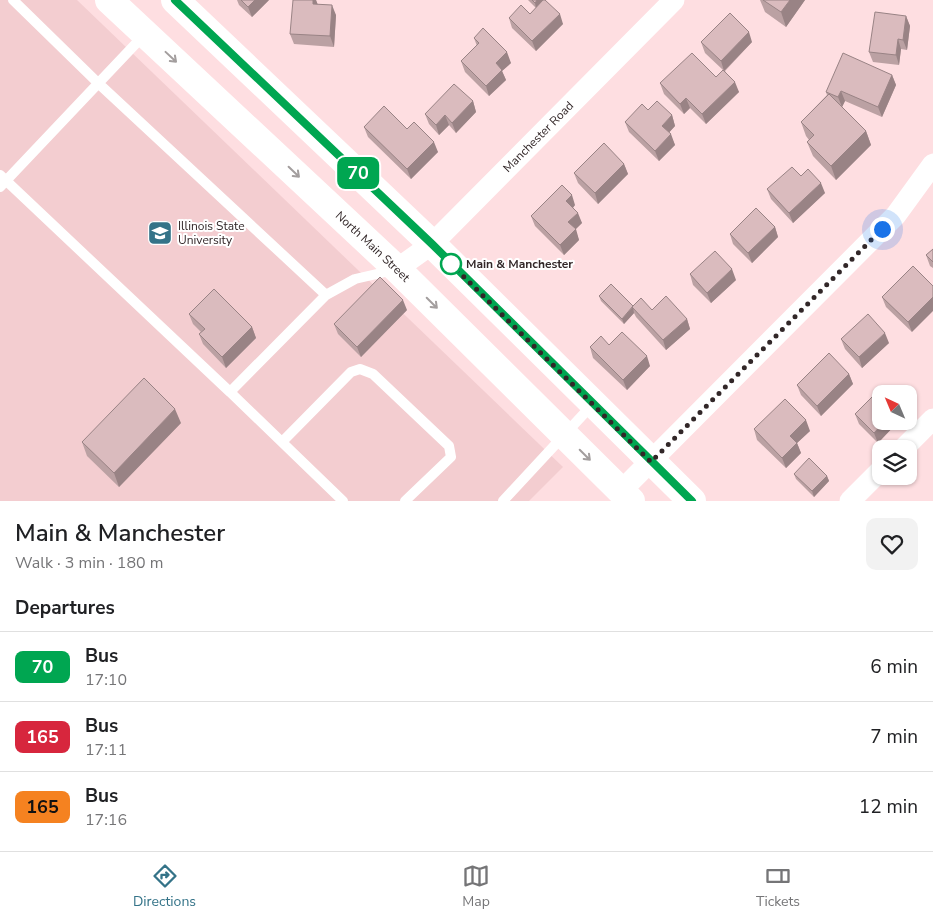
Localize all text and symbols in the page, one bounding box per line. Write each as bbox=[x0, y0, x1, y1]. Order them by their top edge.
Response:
one-way arrow bbox=[164, 51, 177, 63]
street label: Manchester Road bbox=[500, 98, 577, 176]
line badge: 70 bbox=[336, 157, 380, 189]
text: 70 bbox=[347, 161, 369, 185]
one-way arrow bbox=[288, 166, 300, 178]
street label: North Main Street bbox=[332, 208, 414, 286]
your location bbox=[870, 217, 895, 242]
place label: Illinois State University bbox=[178, 218, 245, 248]
school or university icon: Illinois State University bbox=[147, 220, 173, 246]
marker: Main & Manchester bbox=[440, 253, 462, 275]
place label: Main & Manchester bbox=[466, 256, 573, 272]
one-way arrow bbox=[426, 297, 438, 310]
north arrow bbox=[872, 385, 918, 430]
map controls bbox=[872, 385, 917, 485]
button: layers bbox=[872, 440, 917, 485]
one-way arrow bbox=[579, 448, 591, 461]
text: Main & Manchester bbox=[15, 517, 225, 549]
button: heart bbox=[866, 518, 918, 570]
text: Walk · 3 min · 180 m bbox=[15, 552, 163, 574]
text: Departures bbox=[15, 595, 115, 621]
text: Bus bbox=[85, 643, 118, 669]
text: 6 min bbox=[870, 654, 918, 680]
text: 70 bbox=[32, 655, 53, 679]
text: 17:10 bbox=[85, 669, 127, 691]
text: Bus bbox=[85, 713, 118, 739]
text: 7 min bbox=[870, 724, 918, 750]
text: 165 bbox=[26, 725, 59, 749]
text: 17:11 bbox=[85, 739, 127, 761]
text: Bus bbox=[85, 783, 118, 809]
text: 12 min bbox=[859, 794, 918, 820]
text: 165 bbox=[26, 795, 59, 819]
text: 17:16 bbox=[85, 809, 127, 831]
tab: Directions bbox=[133, 862, 196, 911]
tab: Map bbox=[462, 862, 490, 911]
tab: Tickets bbox=[756, 862, 800, 911]

